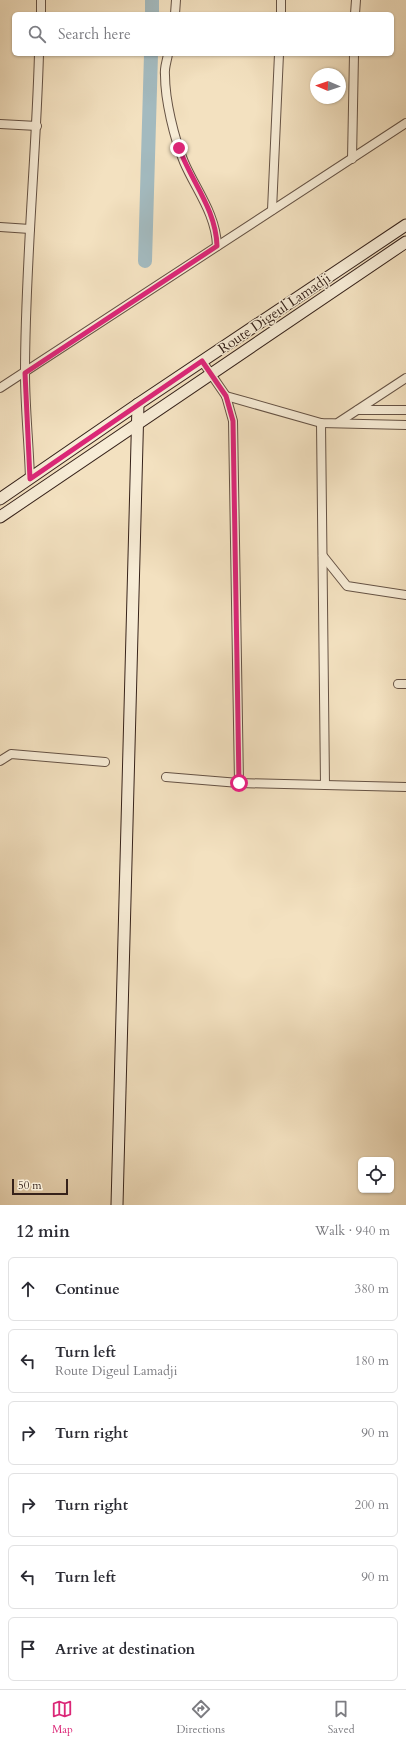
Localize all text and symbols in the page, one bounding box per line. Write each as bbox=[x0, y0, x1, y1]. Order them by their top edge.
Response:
search box bbox=[12, 12, 394, 56]
icon: search bbox=[26, 23, 48, 45]
text: Search here bbox=[58, 24, 131, 44]
north arrow bbox=[310, 68, 346, 104]
route end bbox=[170, 139, 188, 157]
street label: Route Digeul Lamadji bbox=[214, 269, 334, 358]
route start bbox=[230, 774, 248, 792]
map controls bbox=[358, 1157, 394, 1193]
button: locate bbox=[358, 1157, 394, 1193]
scale bar bbox=[12, 1177, 68, 1196]
text: 50 m bbox=[18, 1178, 42, 1193]
text: 12 min bbox=[16, 1220, 70, 1243]
text: Walk · 940 m bbox=[315, 1222, 390, 1240]
icon: ahead bbox=[17, 1278, 39, 1300]
text: Continue bbox=[55, 1279, 120, 1299]
text: 380 m bbox=[355, 1280, 389, 1298]
text: Turn left bbox=[55, 1342, 116, 1362]
icon: left bbox=[17, 1350, 39, 1372]
text: 180 m bbox=[355, 1352, 389, 1370]
text: Route Digeul Lamadji bbox=[55, 1362, 177, 1380]
icon: right bbox=[17, 1422, 39, 1444]
text: Turn right bbox=[55, 1423, 128, 1443]
text: 90 m bbox=[361, 1424, 389, 1442]
icon: right bbox=[17, 1494, 39, 1516]
text: Turn right bbox=[55, 1495, 128, 1515]
text: 200 m bbox=[355, 1496, 389, 1514]
icon: left bbox=[17, 1566, 39, 1588]
text: Turn left bbox=[55, 1567, 116, 1587]
text: 90 m bbox=[361, 1568, 389, 1586]
icon: arrive bbox=[17, 1638, 39, 1660]
text: Arrive at destination bbox=[55, 1639, 195, 1659]
tab: Map bbox=[51, 1698, 73, 1737]
tab: Directions bbox=[176, 1698, 225, 1737]
tab: Saved bbox=[328, 1698, 355, 1737]

